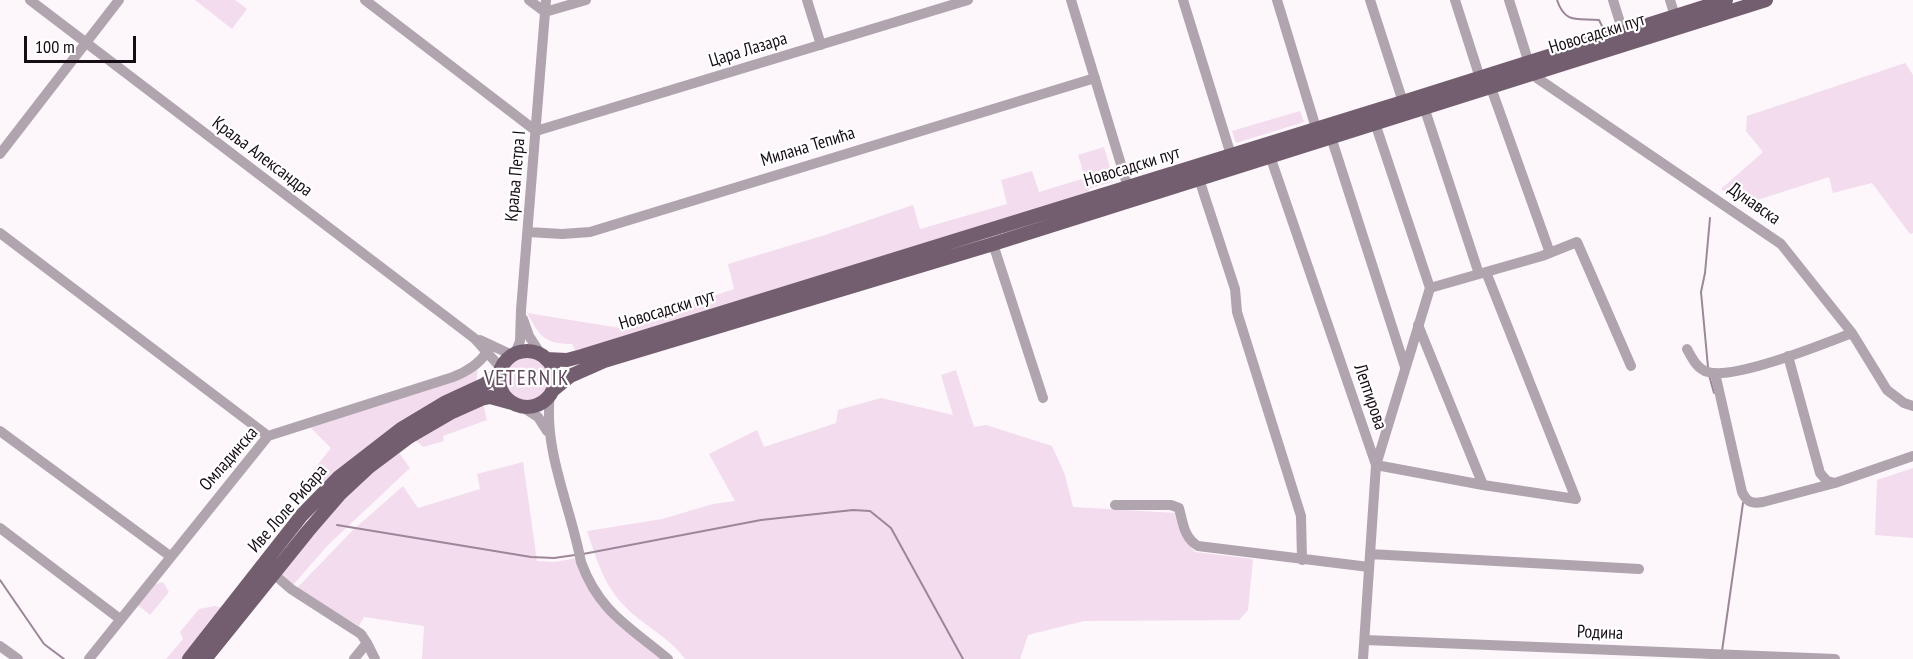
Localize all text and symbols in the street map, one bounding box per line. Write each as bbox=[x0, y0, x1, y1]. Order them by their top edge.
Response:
street label: Новосадски пут bbox=[1546, 9, 1648, 59]
scale bar bbox=[27, 24, 140, 62]
street label: Цара Лазара bbox=[706, 28, 790, 72]
text: 100 m bbox=[35, 35, 75, 58]
street label: Краља Александра bbox=[208, 112, 316, 202]
street label: Милана Тепића bbox=[758, 122, 858, 172]
street label: Краља Петра I bbox=[501, 130, 531, 222]
street label: Новосадски пут bbox=[1081, 142, 1183, 192]
street label: Дунавска bbox=[1724, 178, 1784, 230]
street label: Новосадски пут bbox=[616, 285, 718, 335]
street label: Лептирова bbox=[1349, 361, 1391, 433]
district label: VETERNIK bbox=[484, 366, 570, 392]
street label: Омладинска bbox=[195, 422, 263, 496]
street label: Иве Лоле Рибара bbox=[244, 461, 332, 557]
street label: Родина bbox=[1577, 621, 1623, 645]

